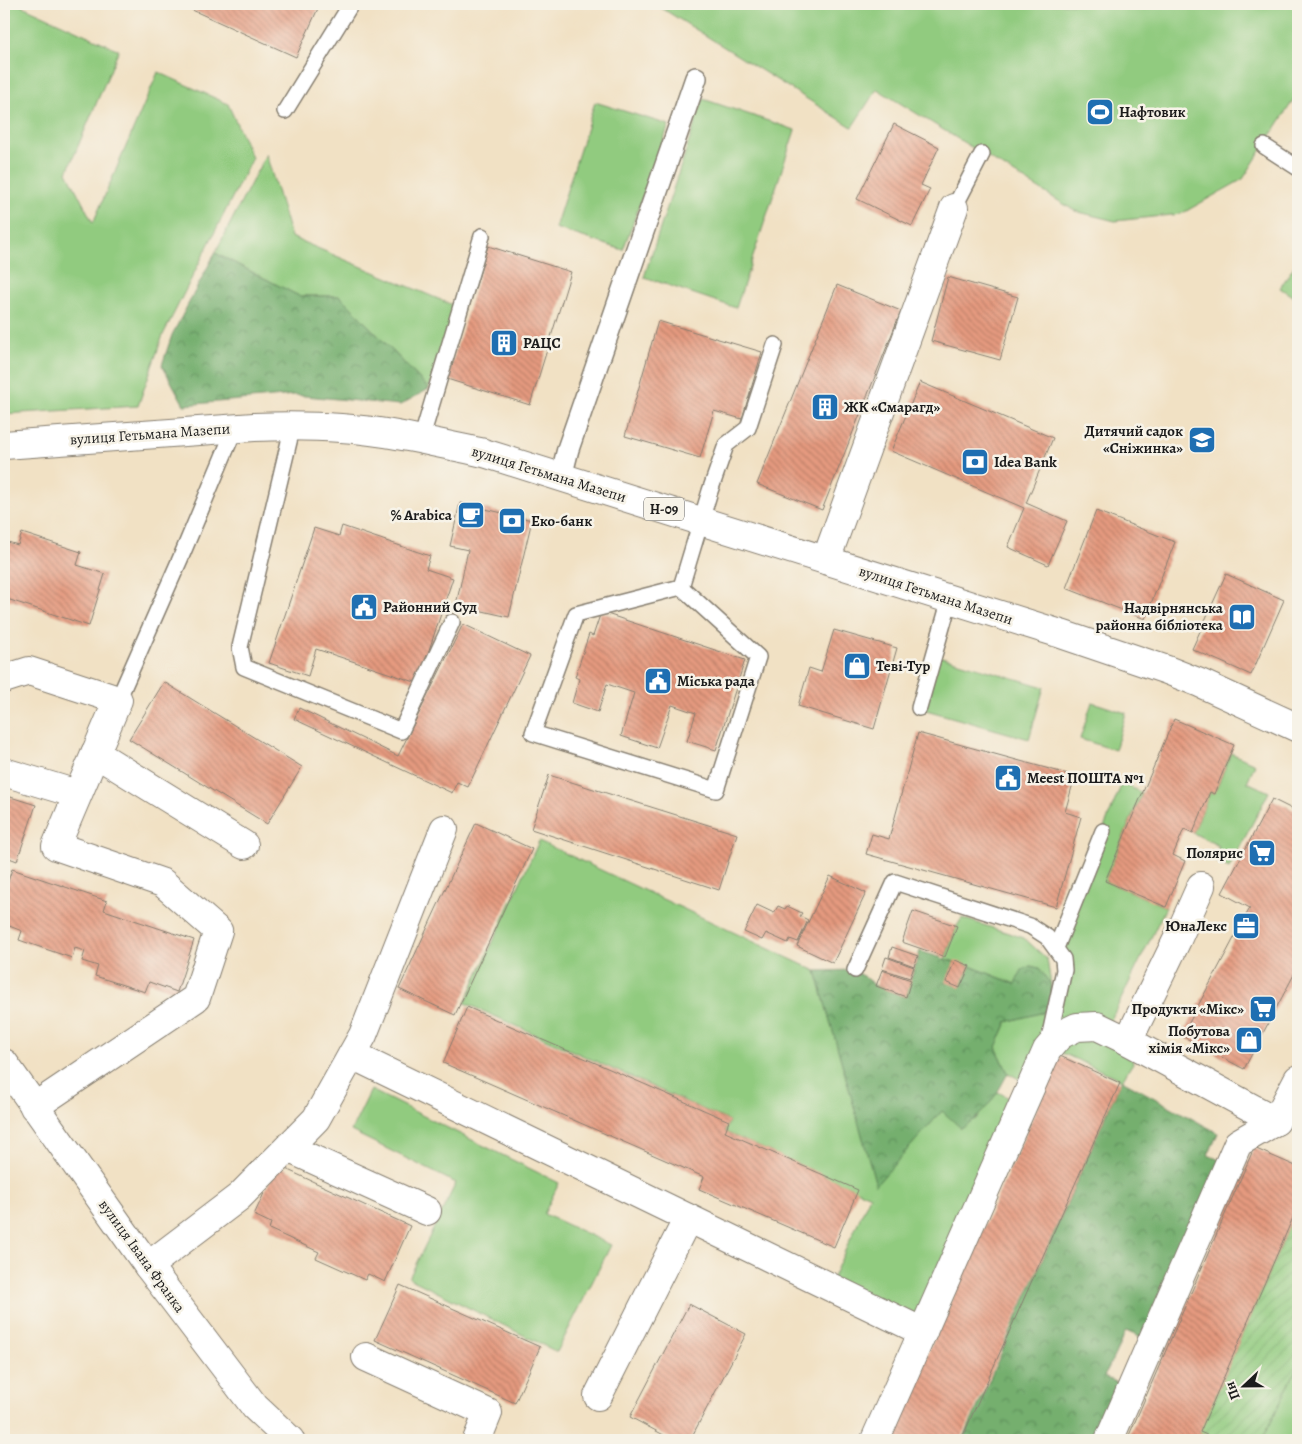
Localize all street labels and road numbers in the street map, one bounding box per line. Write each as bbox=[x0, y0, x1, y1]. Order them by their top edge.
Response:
street label: вулиця Гетьмана Мазепи bbox=[69, 418, 231, 450]
street label: вулиця Гетьмана Мазепи bbox=[469, 441, 629, 507]
road number: Н-09 bbox=[644, 498, 684, 520]
street label: вулиця Гетьмана Мазепи bbox=[856, 561, 1016, 629]
street label: вулиця Івана Франка bbox=[94, 1195, 190, 1317]

